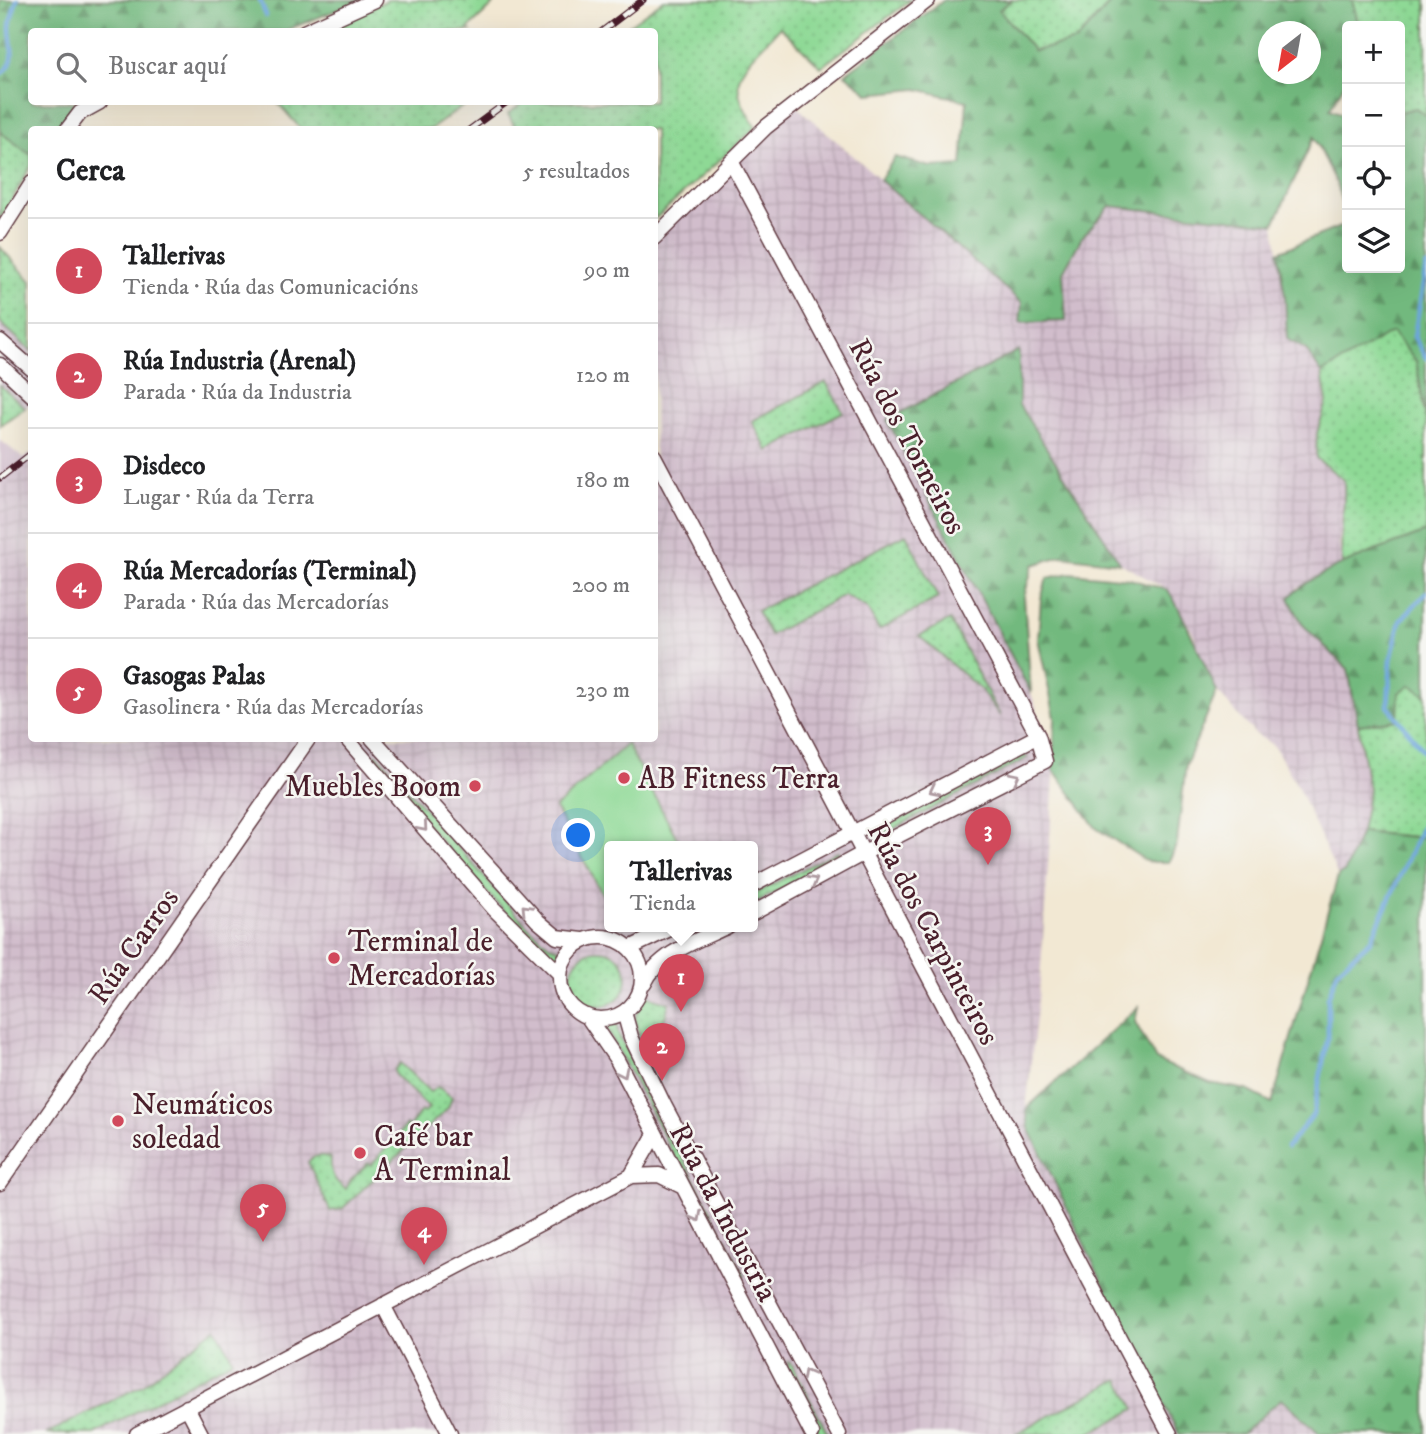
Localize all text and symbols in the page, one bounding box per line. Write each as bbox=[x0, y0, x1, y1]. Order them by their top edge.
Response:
north arrow bbox=[1258, 21, 1321, 84]
map controls bbox=[1342, 21, 1405, 273]
button: + bbox=[1342, 21, 1405, 84]
search box bbox=[28, 28, 658, 105]
icon: search bbox=[52, 48, 90, 86]
text: Buscar aquí bbox=[108, 50, 226, 83]
button: − bbox=[1342, 84, 1405, 147]
button: locate bbox=[1342, 147, 1405, 210]
text: Cerca bbox=[56, 153, 125, 190]
text: 5 resultados bbox=[522, 157, 630, 186]
button: layers bbox=[1342, 210, 1405, 273]
text: Tallerivas bbox=[123, 240, 225, 273]
text: 1 bbox=[75, 256, 83, 285]
text: 90 m bbox=[584, 256, 630, 285]
text: Tienda · Rúa das Comunicacións bbox=[123, 273, 418, 302]
street label: Rúa dos Torneiros bbox=[840, 333, 974, 541]
text: Rúa Industria (Arenal) bbox=[123, 345, 356, 378]
text: 2 bbox=[73, 361, 85, 390]
text: 120 m bbox=[576, 361, 630, 390]
text: Parada · Rúa da Industria bbox=[123, 378, 352, 407]
text: Disdeco bbox=[123, 450, 205, 483]
text: 3 bbox=[75, 466, 83, 495]
text: 180 m bbox=[575, 466, 630, 495]
text: Lugar · Rúa da Terra bbox=[123, 483, 314, 512]
text: Rúa Mercadorías (Terminal) bbox=[123, 555, 416, 588]
text: 4 bbox=[72, 571, 86, 600]
text: 200 m bbox=[572, 571, 630, 600]
text: Parada · Rúa das Mercadorías bbox=[123, 588, 389, 617]
text: Gasogas Palas bbox=[123, 660, 265, 693]
text: 5 bbox=[73, 676, 85, 705]
text: 230 m bbox=[576, 676, 630, 705]
text: Gasolinera · Rúa das Mercadorías bbox=[123, 693, 424, 722]
place label: AB Fitness Terra bbox=[638, 761, 840, 798]
place label: Muebles Boom bbox=[285, 769, 461, 806]
marker: AB Fitness Terra bbox=[616, 770, 632, 786]
one-way arrow bbox=[1008, 772, 1020, 786]
marker: Muebles Boom bbox=[467, 778, 483, 794]
one-way arrow bbox=[929, 781, 941, 795]
pin: 3 bbox=[965, 807, 1011, 865]
street label: Rúa dos Carpinteiros bbox=[858, 816, 1007, 1052]
your location bbox=[561, 818, 595, 852]
one-way arrow bbox=[415, 819, 427, 832]
popup bbox=[604, 841, 758, 932]
text: Tallerivas bbox=[630, 856, 732, 889]
one-way arrow bbox=[805, 875, 818, 889]
street label: Rúa Carros bbox=[81, 882, 188, 1012]
text: Tienda bbox=[630, 889, 696, 918]
one-way arrow bbox=[521, 904, 534, 917]
place label: Terminal de Mercadorías bbox=[348, 924, 495, 995]
marker: Terminal de Mercadorías bbox=[326, 950, 342, 966]
pin: 1 bbox=[658, 954, 704, 1012]
pin: 2 bbox=[639, 1023, 685, 1081]
one-way arrow bbox=[615, 1066, 629, 1078]
place label: Neumáticos soledad bbox=[132, 1087, 273, 1158]
marker: Neumáticos soledad bbox=[110, 1113, 126, 1129]
street label: Rúa da Industria bbox=[660, 1117, 785, 1308]
place label: Café bar A Terminal bbox=[374, 1119, 511, 1190]
marker: Café bar A Terminal bbox=[352, 1145, 368, 1161]
pin: 5 bbox=[240, 1184, 286, 1242]
pin: 4 bbox=[401, 1207, 447, 1265]
one-way arrow bbox=[689, 1210, 703, 1223]
one-way arrow bbox=[802, 1369, 815, 1381]

